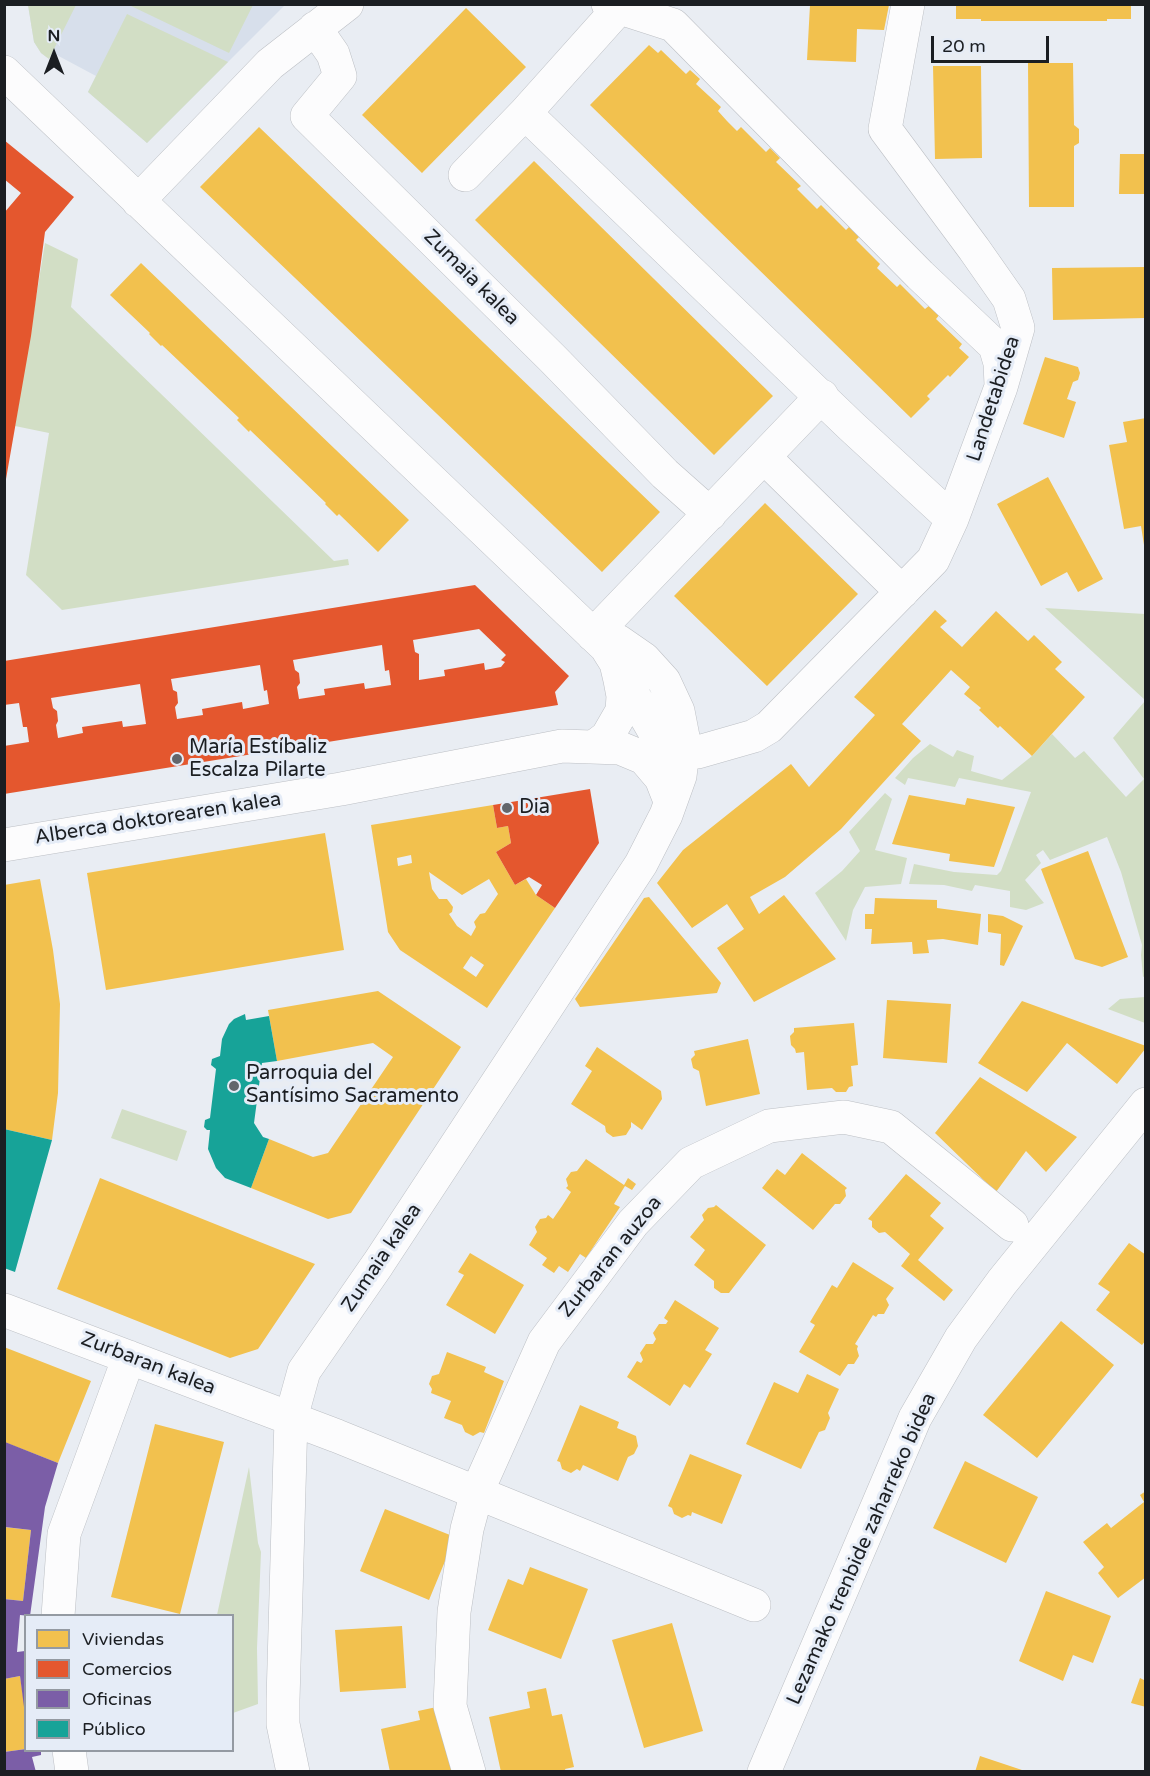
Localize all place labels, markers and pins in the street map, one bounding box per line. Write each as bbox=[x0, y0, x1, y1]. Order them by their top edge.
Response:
place label: María Estíbaliz Escalza Pilarte bbox=[189, 736, 327, 783]
marker: María Estíbaliz Escalza Pilarte bbox=[170, 752, 184, 766]
place label: Dia bbox=[519, 796, 550, 820]
marker: Dia bbox=[500, 801, 514, 815]
place label: Parroquia del Santísimo Sacramento bbox=[246, 1062, 459, 1109]
marker: Parroquia del Santísimo Sacramento bbox=[227, 1079, 241, 1093]

